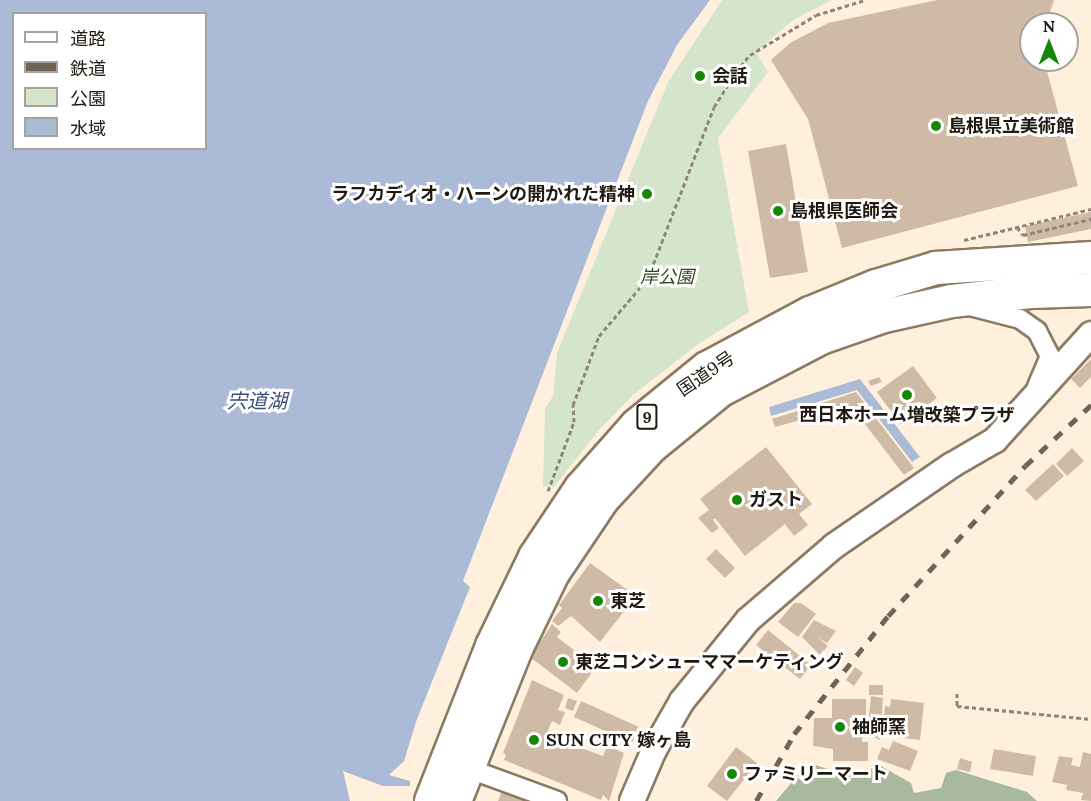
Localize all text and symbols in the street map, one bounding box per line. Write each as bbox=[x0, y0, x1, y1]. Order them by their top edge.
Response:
legend bbox=[12, 12, 207, 150]
north arrow bbox=[1019, 12, 1079, 72]
text: N bbox=[1043, 16, 1055, 36]
text: 道路 bbox=[70, 27, 106, 50]
text: 鉄道 bbox=[70, 57, 106, 80]
place label: 会話 bbox=[712, 65, 748, 87]
marker: 会話 bbox=[693, 69, 707, 83]
text: 公園 bbox=[70, 87, 106, 110]
place label: 島根県立美術館 bbox=[948, 115, 1074, 137]
text: 水域 bbox=[70, 117, 106, 140]
marker: 島根県立美術館 bbox=[929, 119, 943, 133]
place label: ラフカディオ・ハーンの開かれた精神 bbox=[329, 183, 635, 205]
marker: ラフカディオ・ハーンの開かれた精神 bbox=[640, 187, 654, 201]
place label: 島根県医師会 bbox=[790, 200, 898, 222]
marker: 島根県医師会 bbox=[771, 204, 785, 218]
park label: 岸公園 bbox=[640, 266, 694, 288]
street label: 国道9号 bbox=[673, 347, 739, 401]
water label: 宍道湖 bbox=[227, 388, 287, 412]
marker: 西日本ホーム増改築プラザ bbox=[900, 388, 914, 402]
road number: 9 bbox=[635, 404, 659, 430]
place label: 西日本ホーム増改築プラザ bbox=[799, 404, 1015, 426]
place label: ガスト bbox=[749, 489, 803, 511]
marker: ガスト bbox=[730, 493, 744, 507]
place label: 東芝 bbox=[610, 590, 646, 612]
marker: 東芝 bbox=[591, 594, 605, 608]
place label: 東芝コンシューママーケティング bbox=[575, 651, 845, 673]
marker: 東芝コンシューママーケティング bbox=[556, 655, 570, 669]
place label: 袖師窯 bbox=[852, 716, 906, 738]
marker: 袖師窯 bbox=[833, 720, 847, 734]
place label: SUN CITY 嫁ヶ島 bbox=[546, 729, 691, 751]
marker: SUN CITY 嫁ヶ島 bbox=[527, 733, 541, 747]
place label: ファミリーマート bbox=[744, 763, 888, 785]
marker: ファミリーマート bbox=[725, 767, 739, 781]

